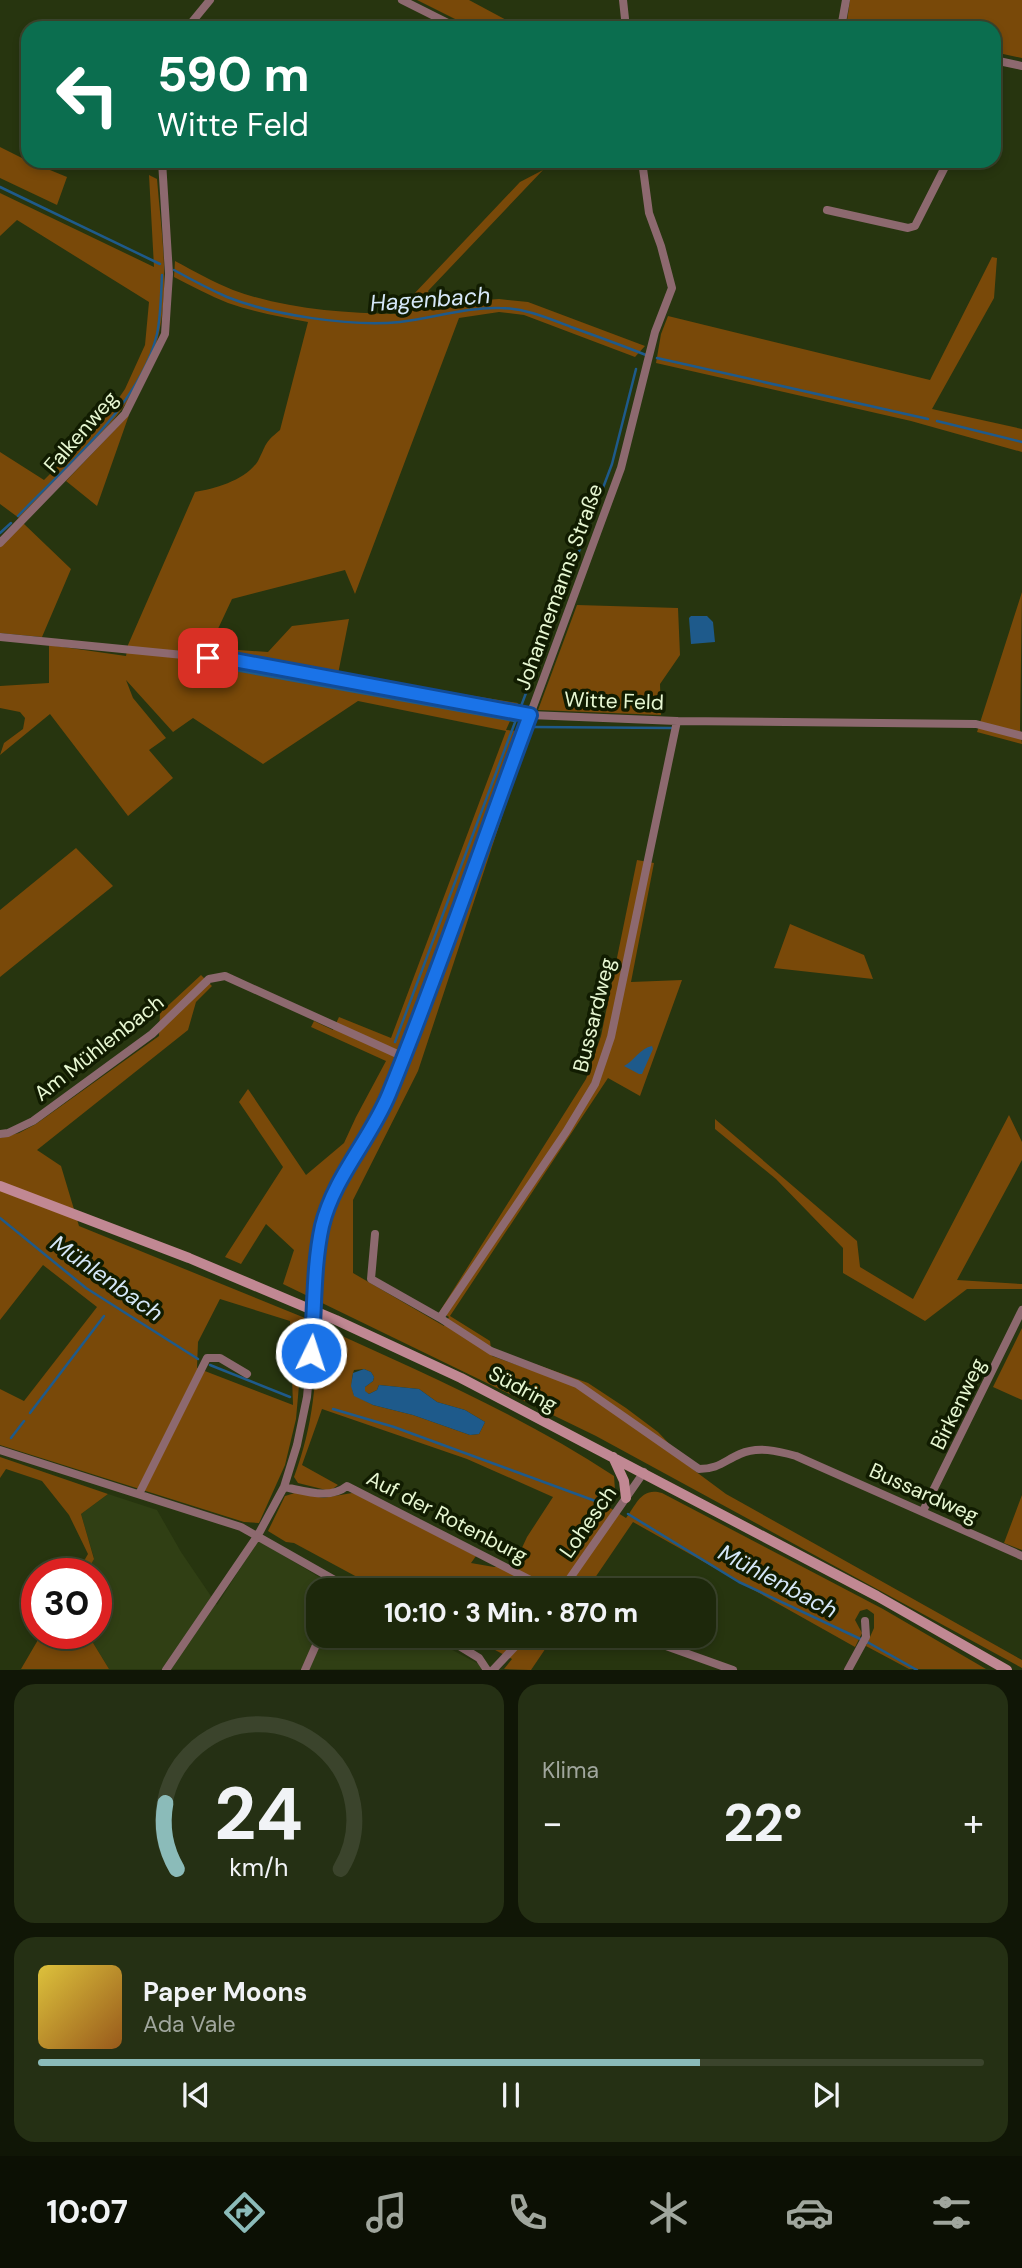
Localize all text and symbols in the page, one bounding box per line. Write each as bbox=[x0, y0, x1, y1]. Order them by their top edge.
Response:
text: 590 m bbox=[157, 42, 310, 106]
icon: left bbox=[42, 49, 133, 140]
text: Witte Feld bbox=[157, 104, 309, 146]
water label: Hagenbach bbox=[369, 280, 491, 318]
street label: Falkenweg bbox=[38, 385, 124, 479]
street label: Johannemanns Straße bbox=[509, 480, 609, 694]
pin bbox=[178, 628, 238, 688]
icon: arrive bbox=[189, 639, 227, 677]
street label: Witte Feld bbox=[564, 685, 664, 717]
street label: Bussardweg bbox=[566, 955, 622, 1075]
street label: Am Mühlenbach bbox=[28, 989, 170, 1107]
water label: Mühlenbach bbox=[45, 1228, 169, 1328]
position arrow bbox=[274, 1316, 348, 1390]
street label: Birkenweg bbox=[924, 1353, 992, 1454]
street label: Südring bbox=[484, 1359, 562, 1419]
street label: Bussardweg bbox=[865, 1456, 983, 1530]
street label: Auf der Rotenburg bbox=[362, 1464, 533, 1570]
street label: Lohesch bbox=[553, 1480, 623, 1564]
water label: Mühlenbach bbox=[713, 1537, 843, 1625]
speed limit sign: 30 bbox=[21, 1558, 112, 1649]
text: 10:10 · 3 Min. · 870 m bbox=[384, 1596, 638, 1630]
text: Klima bbox=[542, 1755, 599, 1785]
text: 24 bbox=[215, 1768, 303, 1863]
text: 22° bbox=[723, 1789, 803, 1857]
text: − bbox=[542, 1798, 563, 1848]
text: + bbox=[963, 1798, 984, 1848]
text: km/h bbox=[229, 1851, 289, 1884]
text: Paper Moons bbox=[143, 1975, 307, 2009]
text: Ada Vale bbox=[143, 2009, 236, 2039]
icon: previous bbox=[177, 2076, 215, 2114]
icon: pause bbox=[492, 2076, 530, 2114]
icon: next bbox=[807, 2076, 845, 2114]
icon: directions bbox=[220, 2188, 269, 2237]
icon: music bbox=[362, 2188, 411, 2237]
icon: phone bbox=[503, 2188, 552, 2237]
icon: climate bbox=[644, 2188, 693, 2237]
icon: car bbox=[785, 2188, 834, 2237]
icon: filters bbox=[927, 2188, 976, 2237]
text: 10:07 bbox=[46, 2191, 128, 2233]

